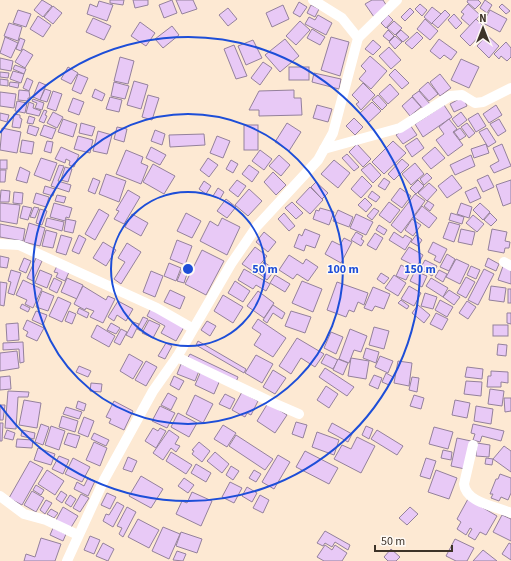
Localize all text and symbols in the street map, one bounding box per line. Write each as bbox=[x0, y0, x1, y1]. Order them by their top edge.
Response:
north arrow bbox=[463, 8, 503, 48]
text: N bbox=[479, 11, 487, 26]
text: 50 m bbox=[252, 261, 278, 278]
text: 100 m bbox=[327, 261, 359, 278]
text: 150 m bbox=[404, 261, 436, 278]
centre of rings bbox=[181, 262, 195, 276]
scale bar bbox=[375, 527, 452, 553]
text: 50 m bbox=[381, 533, 405, 550]

